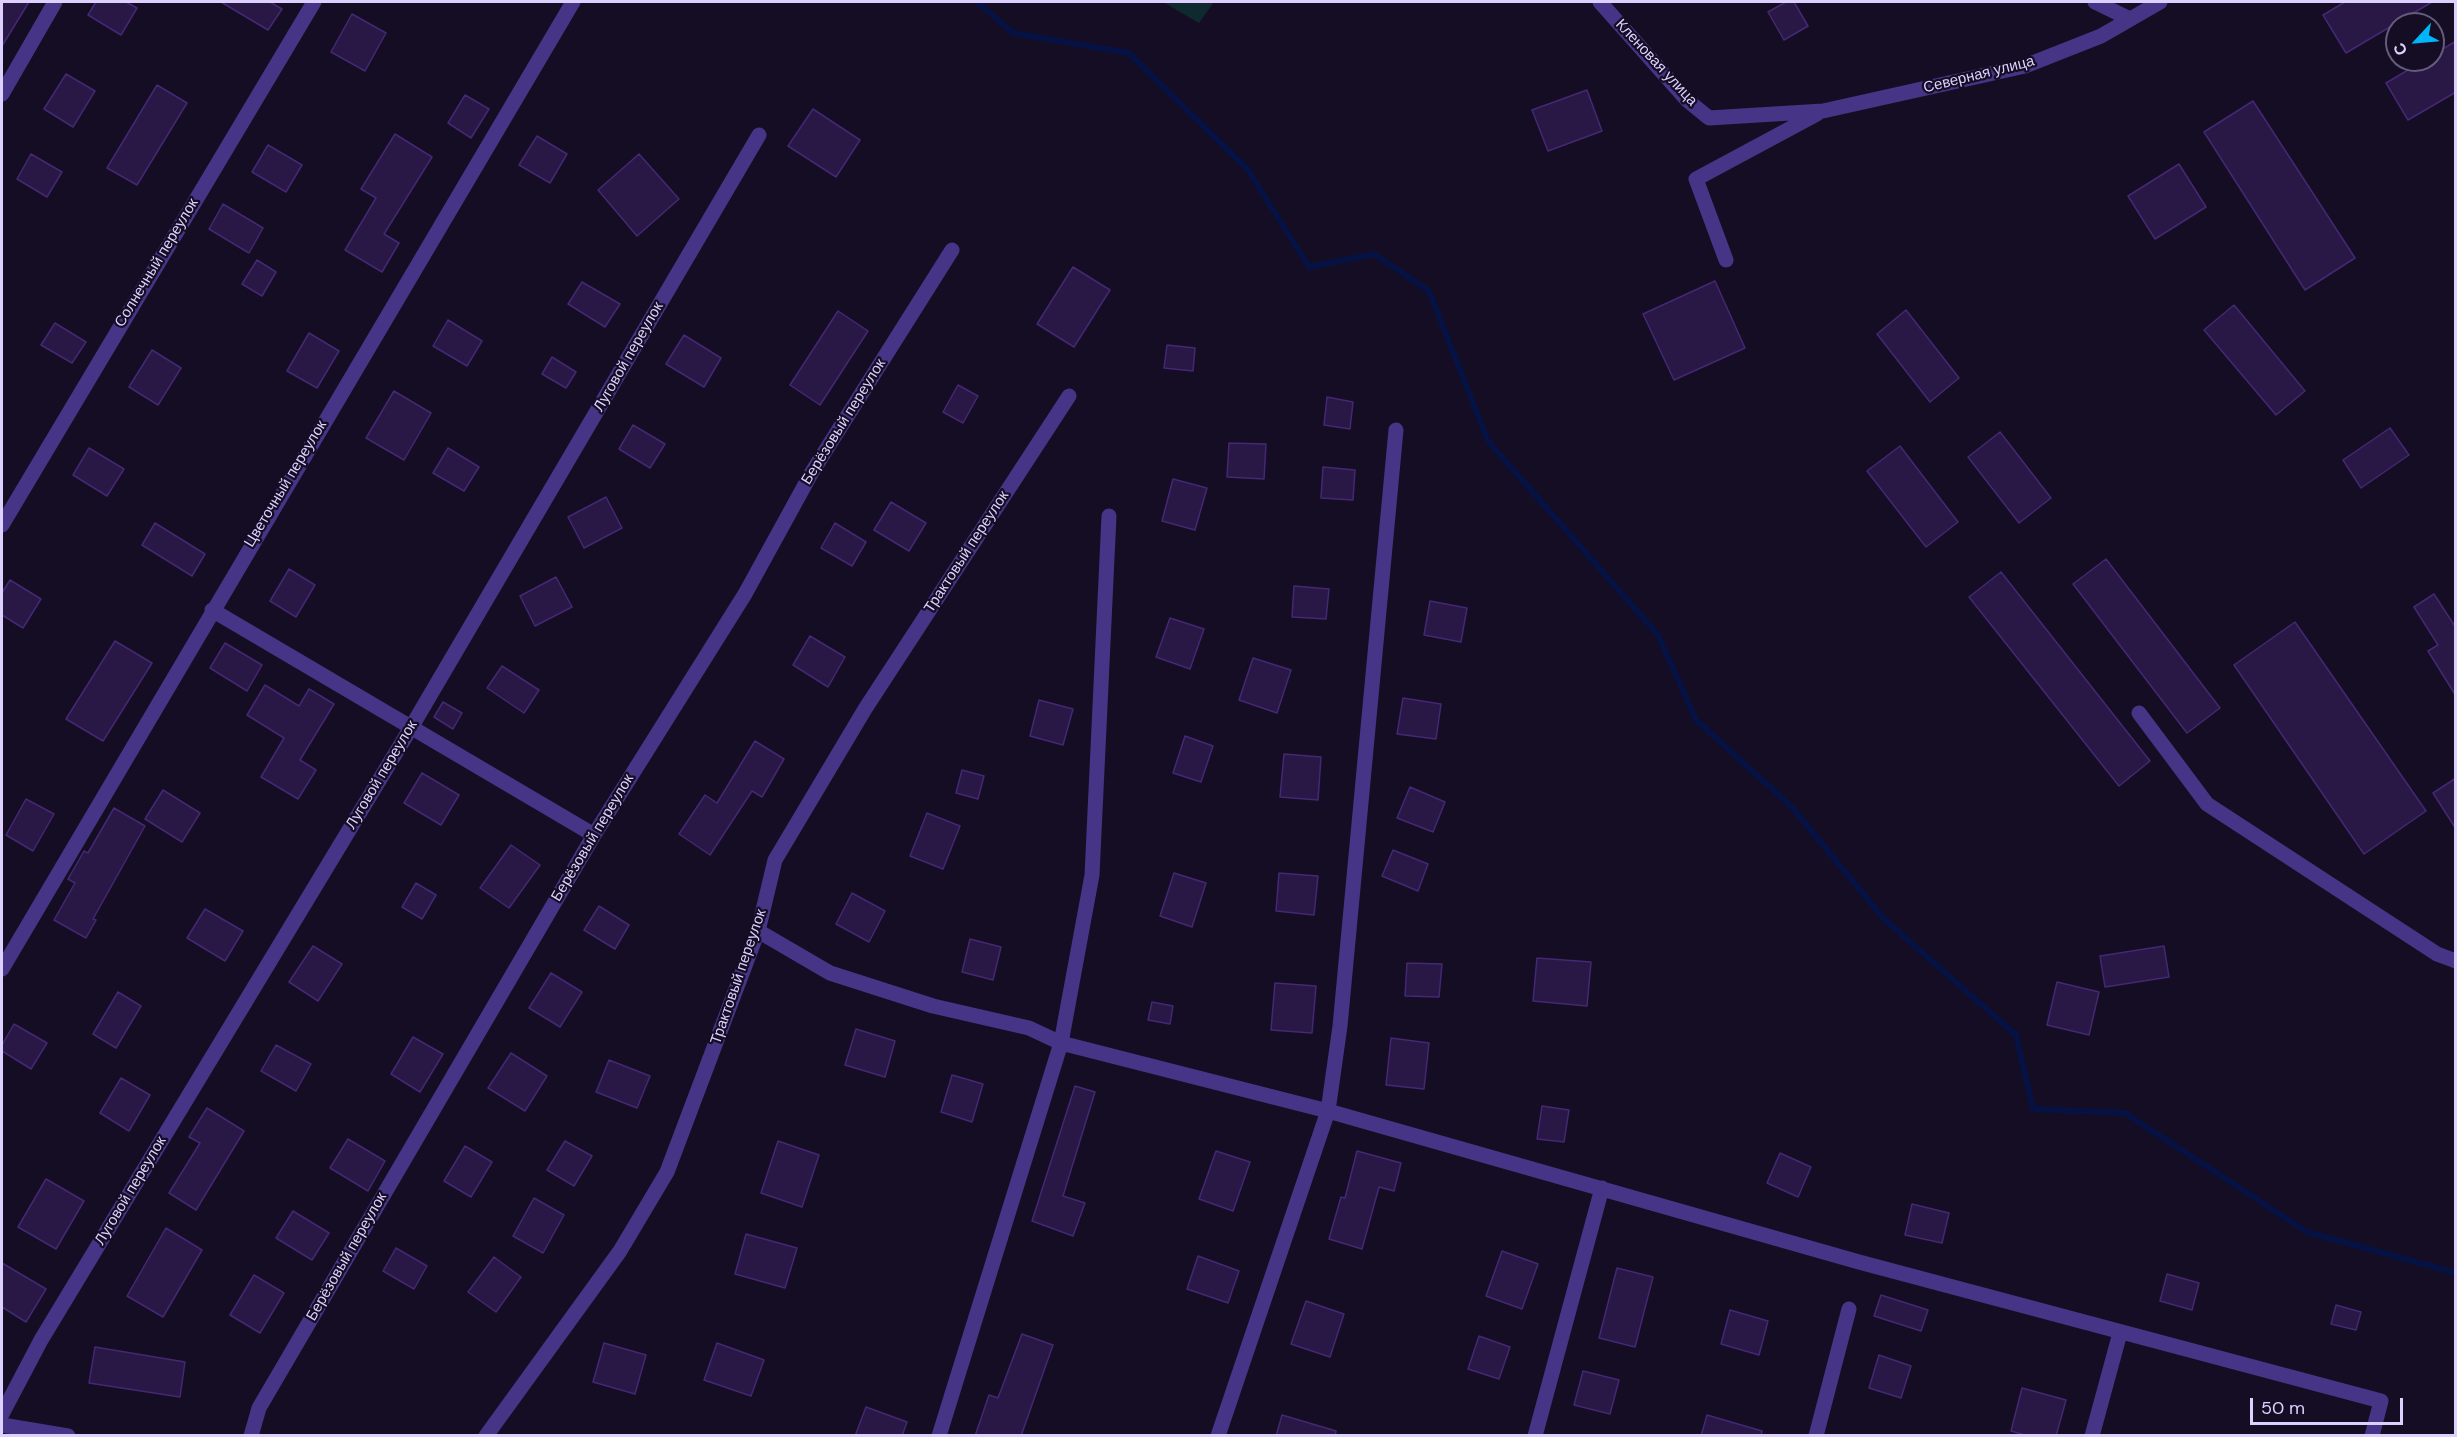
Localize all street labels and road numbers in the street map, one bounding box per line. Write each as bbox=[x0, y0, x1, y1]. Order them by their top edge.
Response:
street label: Кленовая улица bbox=[1611, 16, 1701, 110]
street label: Северная улица bbox=[1922, 53, 2036, 97]
street label: Солнечный переулок bbox=[111, 195, 203, 331]
street label: Луговой переулок bbox=[590, 299, 668, 415]
street label: Берёзовый переулок bbox=[798, 356, 890, 488]
street label: Цветочный переулок bbox=[241, 417, 331, 551]
street label: Трактовый переулок bbox=[921, 488, 1013, 616]
street label: Луговой переулок bbox=[342, 717, 422, 833]
street label: Берёзовый переулок bbox=[548, 771, 638, 905]
street label: Трактовый переулок bbox=[707, 907, 771, 1047]
street label: Луговой переулок bbox=[91, 1133, 171, 1249]
street label: Берёзовый переулок bbox=[303, 1190, 391, 1324]

